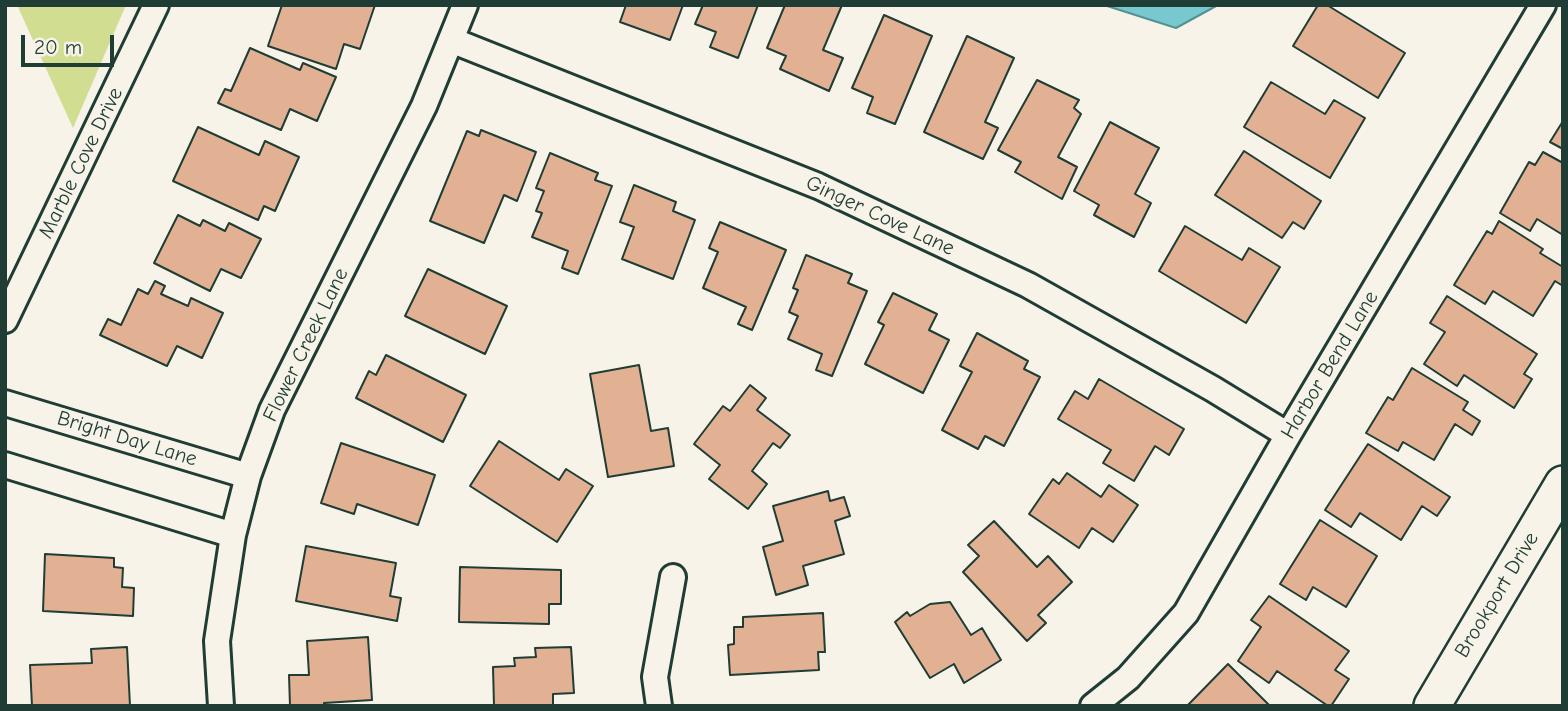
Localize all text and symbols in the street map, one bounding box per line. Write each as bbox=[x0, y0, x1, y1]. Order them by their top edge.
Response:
scale bar bbox=[24, 21, 117, 65]
text: 20 m bbox=[34, 35, 82, 59]
street label: Marble Cove Drive bbox=[34, 83, 128, 243]
street label: Ginger Cove Lane bbox=[802, 171, 958, 261]
street label: Flower Creek Lane bbox=[258, 264, 354, 426]
street label: Harbor Bend Lane bbox=[1276, 286, 1384, 444]
street label: Bright Day Lane bbox=[54, 406, 200, 472]
street label: Brookport Drive bbox=[1450, 528, 1544, 662]

